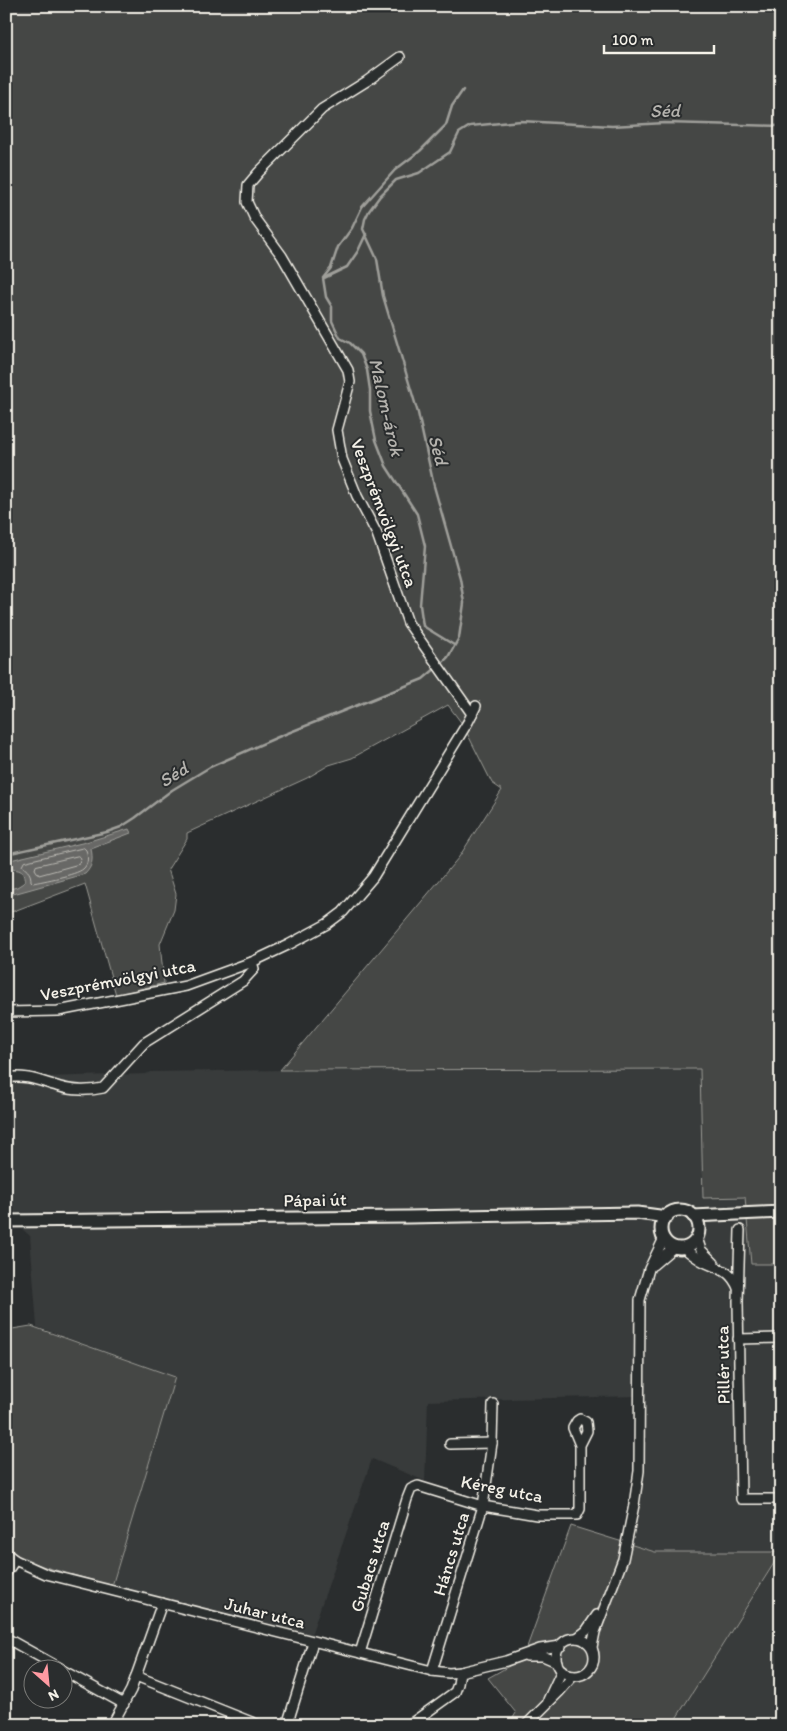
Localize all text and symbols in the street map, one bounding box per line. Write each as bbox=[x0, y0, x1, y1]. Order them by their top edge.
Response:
scale bar bbox=[604, 22, 714, 54]
text: 100 m bbox=[612, 31, 654, 49]
water label: Séd bbox=[650, 99, 682, 122]
water label: Malom-árok bbox=[364, 356, 409, 459]
water label: Séd bbox=[423, 433, 454, 469]
street label: Veszprémvölgyi utca bbox=[346, 436, 423, 591]
water label: Séd bbox=[154, 756, 193, 792]
street label: Veszprémvölgyi utca bbox=[39, 954, 198, 1006]
street label: Pápai út bbox=[283, 1188, 347, 1212]
street label: Pillér utca bbox=[711, 1325, 735, 1405]
street label: Kéreg utca bbox=[459, 1470, 546, 1508]
street label: Háncs utca bbox=[428, 1509, 474, 1598]
street label: Gubacs utca bbox=[346, 1517, 395, 1615]
street label: Juhar utca bbox=[222, 1592, 308, 1634]
north arrow bbox=[22, 1658, 72, 1708]
text: N bbox=[46, 1685, 62, 1705]

